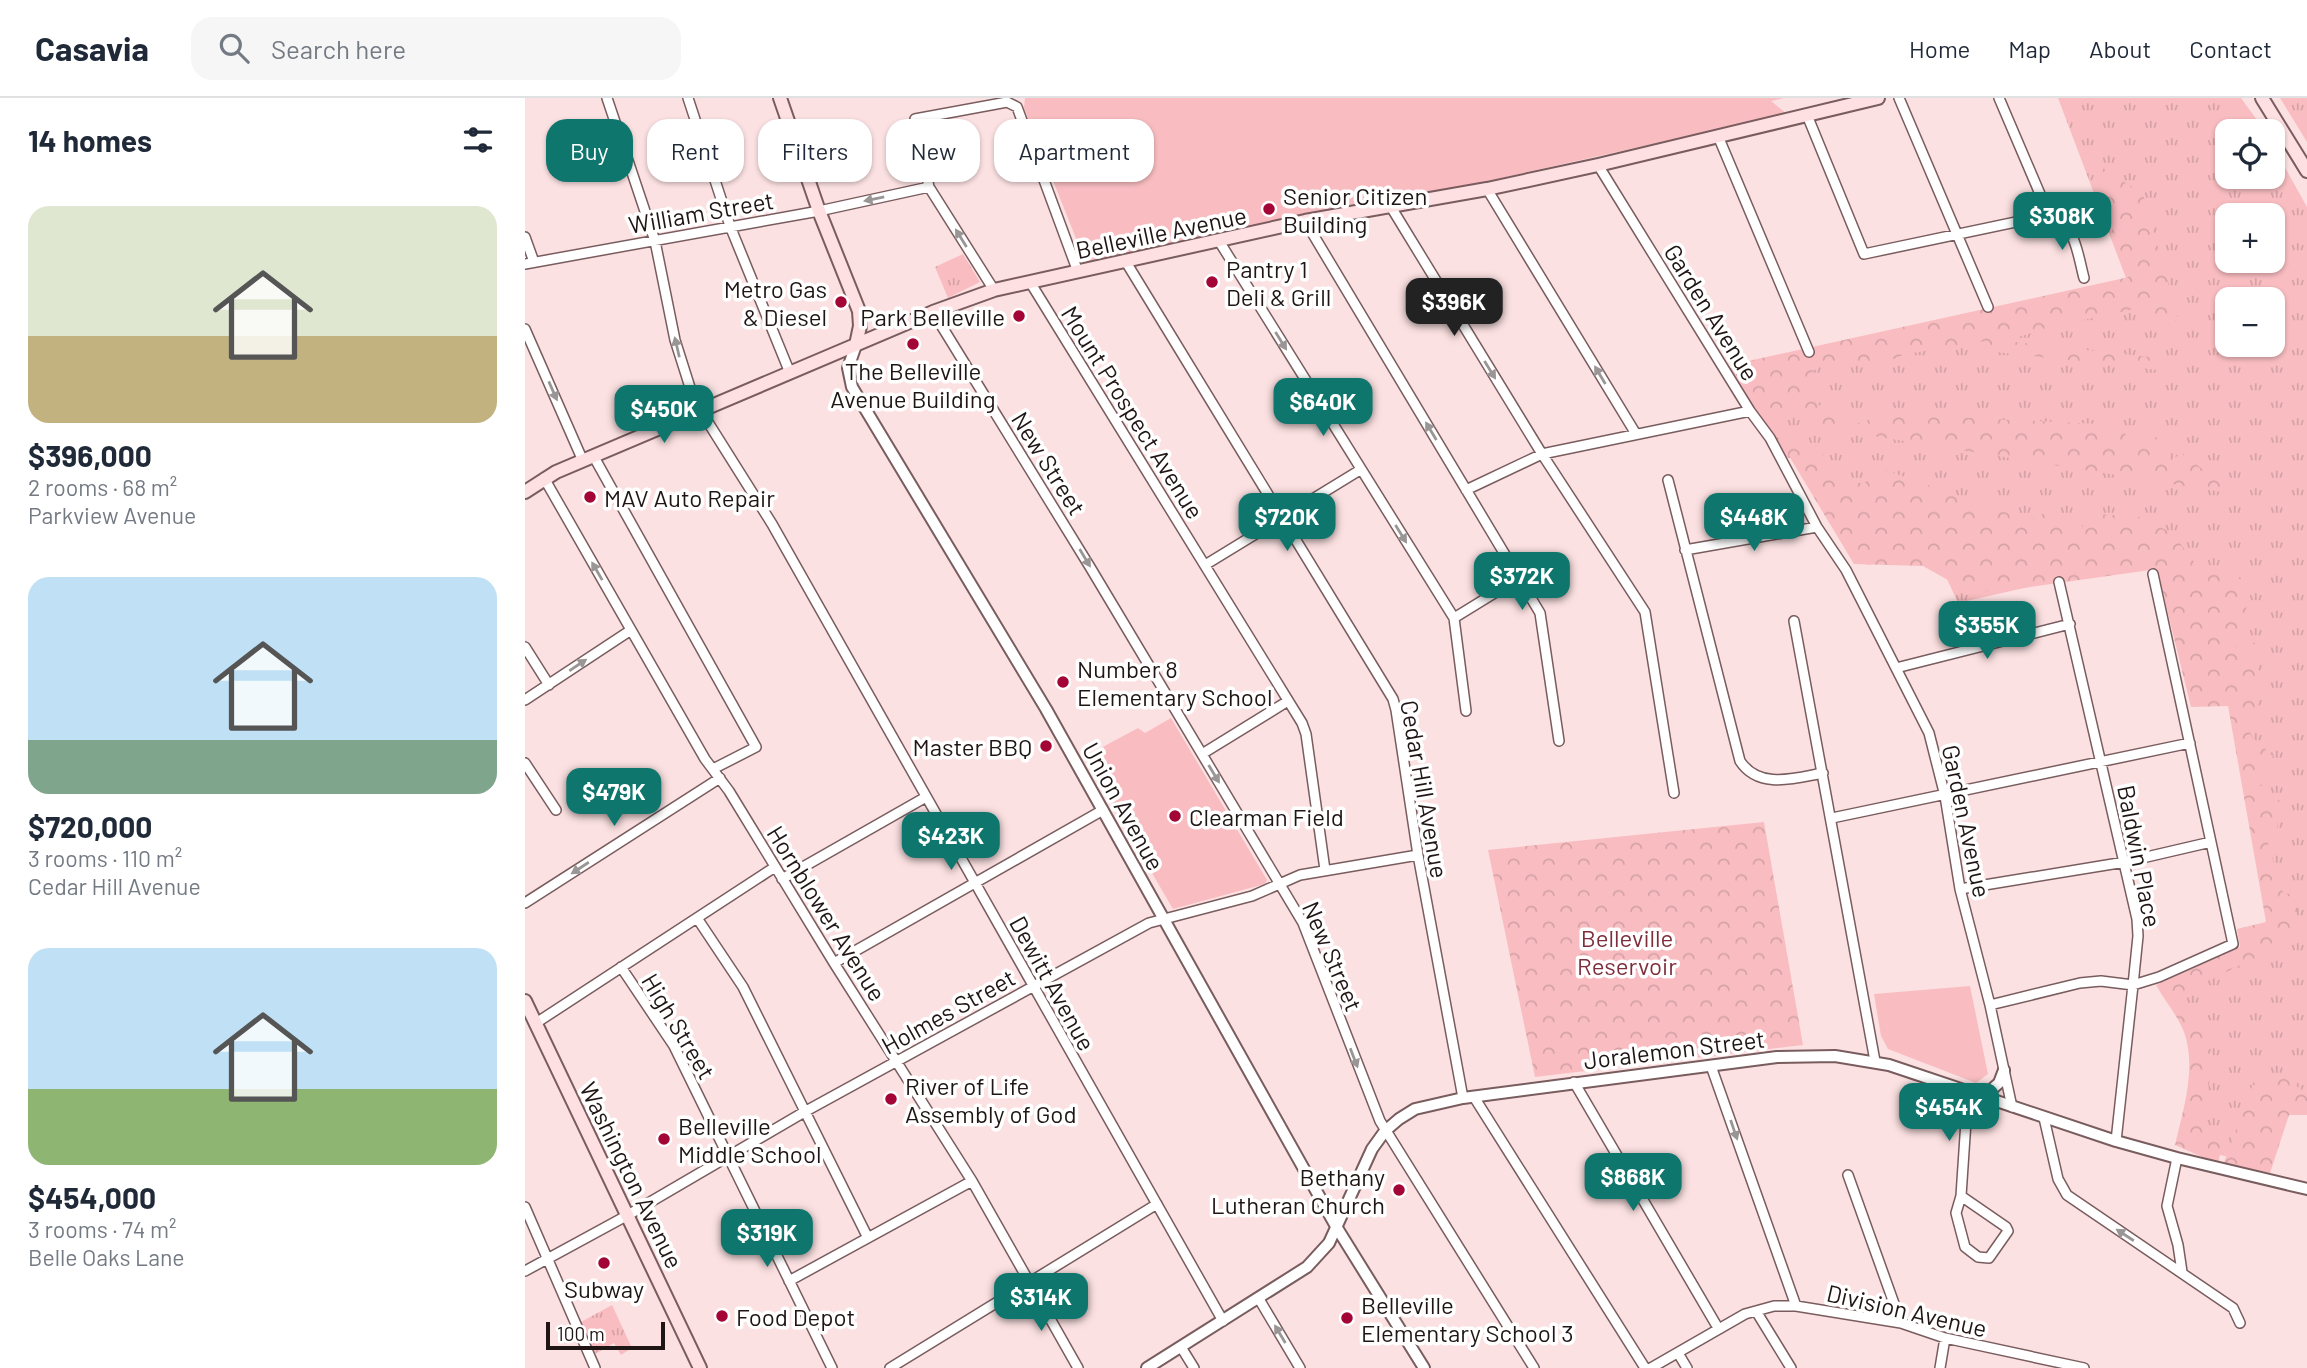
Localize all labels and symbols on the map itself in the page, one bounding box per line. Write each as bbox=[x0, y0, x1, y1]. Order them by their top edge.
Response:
place label: Senior Citizen Building bbox=[1283, 181, 1427, 238]
street label: William Street bbox=[626, 185, 776, 239]
pin: $308K bbox=[2013, 192, 2111, 252]
one-way arrow bbox=[863, 193, 885, 204]
street label: Belleville Avenue bbox=[1073, 200, 1249, 264]
marker: Senior Citizen Building bbox=[1261, 201, 1277, 217]
one-way arrow bbox=[955, 228, 968, 248]
street label: Garden Avenue bbox=[1659, 238, 1765, 386]
place label: Pantry 1 Deli & Grill bbox=[1226, 254, 1331, 311]
place label: Metro Gas & Diesel bbox=[724, 274, 827, 331]
marker: Pantry 1 Deli & Grill bbox=[1204, 274, 1220, 290]
pin: $396K bbox=[1405, 278, 1503, 338]
marker: Metro Gas & Diesel bbox=[833, 294, 849, 310]
street label: Mount Prospect Avenue bbox=[1056, 300, 1210, 524]
place label: Park Belleville bbox=[860, 302, 1005, 331]
marker: Park Belleville bbox=[1011, 308, 1027, 324]
one-way arrow bbox=[1274, 331, 1287, 350]
one-way arrow bbox=[671, 336, 682, 358]
marker: The Belleville Avenue Building bbox=[905, 336, 921, 352]
place label: The Belleville Avenue Building bbox=[830, 356, 996, 413]
one-way arrow bbox=[1484, 360, 1497, 379]
one-way arrow bbox=[1594, 366, 1607, 385]
pin: $640K bbox=[1274, 378, 1372, 438]
one-way arrow bbox=[548, 381, 559, 401]
pin: $450K bbox=[615, 386, 713, 445]
street label: New Street bbox=[1006, 406, 1092, 520]
one-way arrow bbox=[1424, 422, 1437, 441]
place label: MAV Auto Repair bbox=[604, 483, 775, 512]
marker: MAV Auto Repair bbox=[582, 489, 598, 505]
pin: $720K bbox=[1238, 494, 1336, 553]
pin: $448K bbox=[1705, 494, 1803, 553]
one-way arrow bbox=[1394, 524, 1407, 543]
one-way arrow bbox=[1078, 548, 1091, 568]
pin: $372K bbox=[1473, 552, 1571, 612]
one-way arrow bbox=[591, 561, 603, 580]
pin: $355K bbox=[1938, 602, 2036, 661]
place label: Number 8 Elementary School bbox=[1077, 654, 1272, 711]
one-way arrow bbox=[568, 659, 588, 672]
marker: Number 8 Elementary School bbox=[1055, 674, 1071, 690]
street label: Cedar Hill Avenue bbox=[1395, 698, 1455, 880]
place label: Master BBQ bbox=[912, 732, 1032, 761]
street label: Union Avenue bbox=[1077, 737, 1171, 875]
marker: Master BBQ bbox=[1038, 738, 1054, 754]
street label: Garden Avenue bbox=[1937, 742, 1997, 900]
one-way arrow bbox=[1208, 765, 1220, 784]
pin: $479K bbox=[565, 768, 663, 828]
street label: Baldwin Place bbox=[2112, 782, 2168, 930]
place label: Clearman Field bbox=[1189, 802, 1344, 831]
marker: Clearman Field bbox=[1167, 808, 1183, 824]
pin: $423K bbox=[902, 812, 1000, 872]
street label: Hornblower Avenue bbox=[761, 820, 893, 1006]
one-way arrow bbox=[570, 861, 589, 874]
street label: New Street bbox=[1297, 897, 1369, 1015]
street label: Dewitt Avenue bbox=[1004, 911, 1102, 1055]
park label: Belleville Reservoir bbox=[1577, 923, 1677, 980]
street label: Holmes Street bbox=[876, 962, 1020, 1060]
street label: High Street bbox=[636, 968, 722, 1084]
street label: Joralemon Street bbox=[1582, 1024, 1766, 1074]
one-way arrow bbox=[1349, 1048, 1360, 1069]
place label: River of Life Assembly of God bbox=[905, 1071, 1077, 1128]
street label: Washington Avenue bbox=[574, 1077, 690, 1273]
pin: $454K bbox=[1900, 1084, 1998, 1143]
marker: River of Life Assembly of God bbox=[883, 1091, 899, 1107]
place label: Belleville Middle School bbox=[678, 1111, 822, 1168]
one-way arrow bbox=[1729, 1120, 1740, 1141]
marker: Belleville Middle School bbox=[656, 1131, 672, 1147]
pin: $868K bbox=[1584, 1154, 1682, 1213]
place label: Bethany Lutheran Church bbox=[1211, 1162, 1385, 1219]
marker: Bethany Lutheran Church bbox=[1391, 1182, 1407, 1198]
pin: $319K bbox=[718, 1210, 816, 1269]
one-way arrow bbox=[2115, 1228, 2134, 1241]
marker: Subway bbox=[596, 1255, 612, 1271]
place label: Subway bbox=[564, 1274, 644, 1303]
pin: $314K bbox=[992, 1274, 1090, 1333]
street label: Division Avenue bbox=[1824, 1278, 1990, 1342]
place label: Belleville Elementary School 3 bbox=[1361, 1290, 1574, 1347]
place label: Food Depot bbox=[736, 1302, 855, 1331]
marker: Food Depot bbox=[714, 1308, 730, 1324]
marker: Belleville Elementary School 3 bbox=[1339, 1310, 1355, 1326]
scale bar bbox=[546, 1319, 665, 1351]
one-way arrow bbox=[1273, 1324, 1286, 1343]

